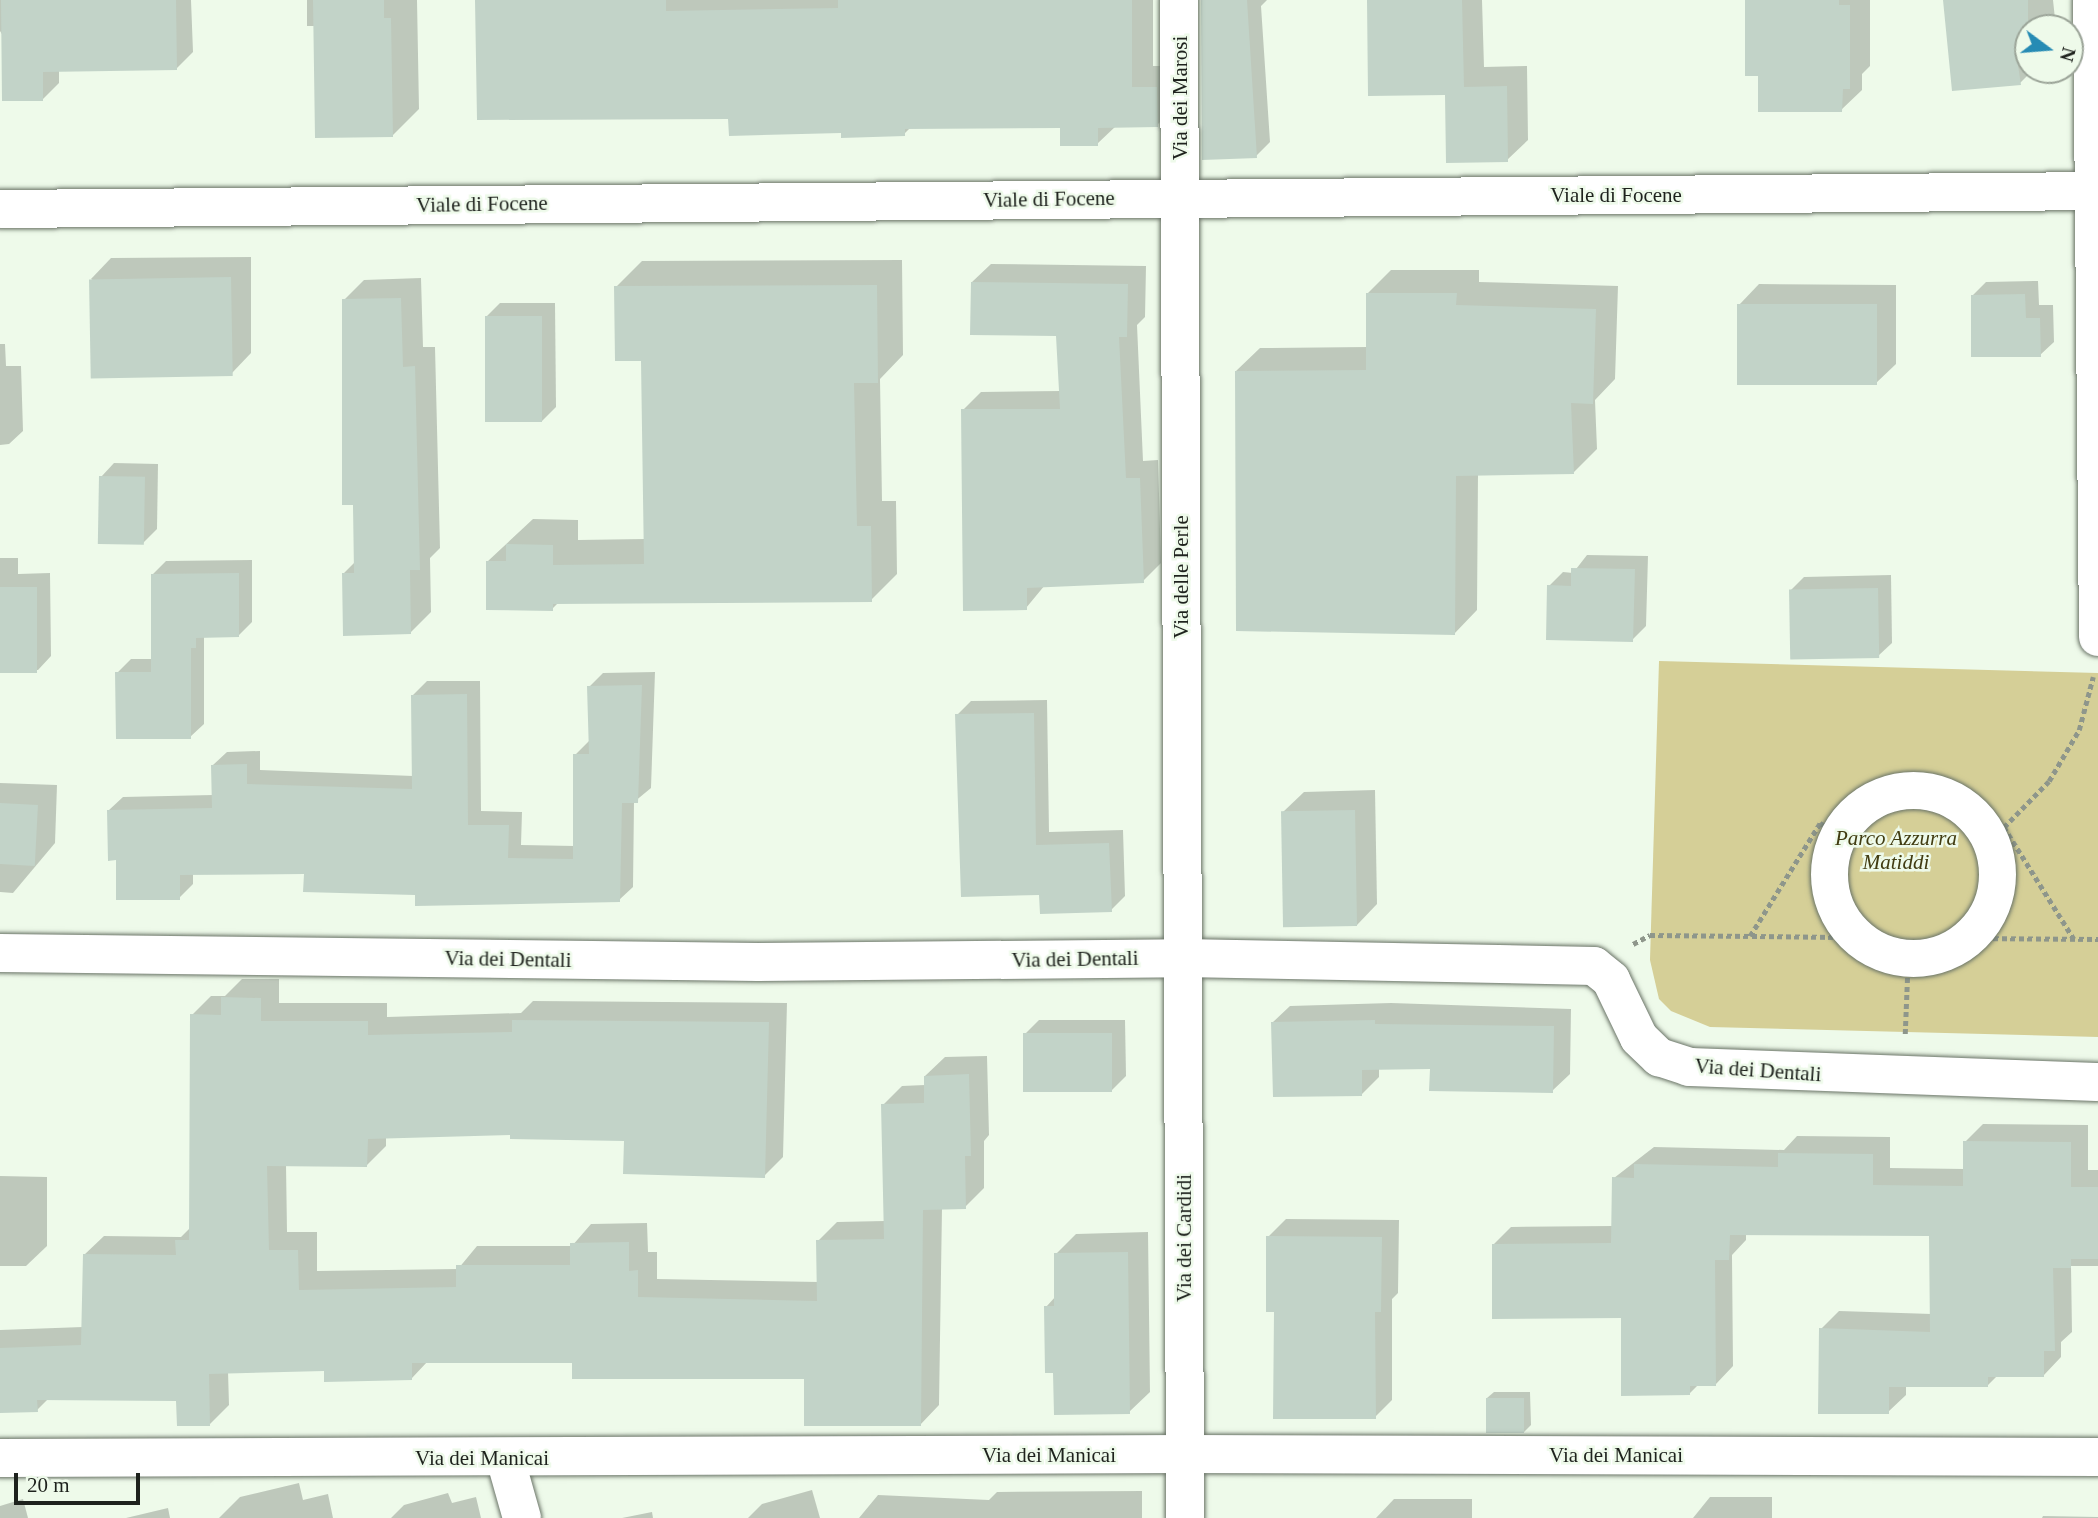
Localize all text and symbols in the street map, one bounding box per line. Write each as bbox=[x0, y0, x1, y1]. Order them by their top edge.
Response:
north arrow bbox=[2014, 14, 2084, 84]
street label: Via dei Marosi bbox=[1167, 36, 1193, 160]
text: N bbox=[2056, 45, 2080, 64]
street label: Viale di Focene bbox=[1550, 182, 1682, 208]
street label: Viale di Focene bbox=[983, 185, 1115, 213]
street label: Viale di Focene bbox=[416, 190, 548, 218]
street label: Via delle Perle bbox=[1168, 515, 1194, 639]
park label: Parco Azzurra Matiddi bbox=[1835, 825, 1957, 875]
street label: Via dei Dentali bbox=[444, 945, 572, 973]
street label: Via dei Dentali bbox=[1011, 945, 1139, 973]
street label: Via dei Dentali bbox=[1694, 1053, 1822, 1087]
street label: Via dei Cardidi bbox=[1171, 1174, 1197, 1302]
street label: Via dei Manicai bbox=[982, 1442, 1116, 1468]
street label: Via dei Manicai bbox=[1549, 1442, 1683, 1468]
street label: Via dei Manicai bbox=[415, 1445, 549, 1471]
scale bar bbox=[18, 1458, 144, 1502]
text: 20 m bbox=[27, 1473, 70, 1497]

